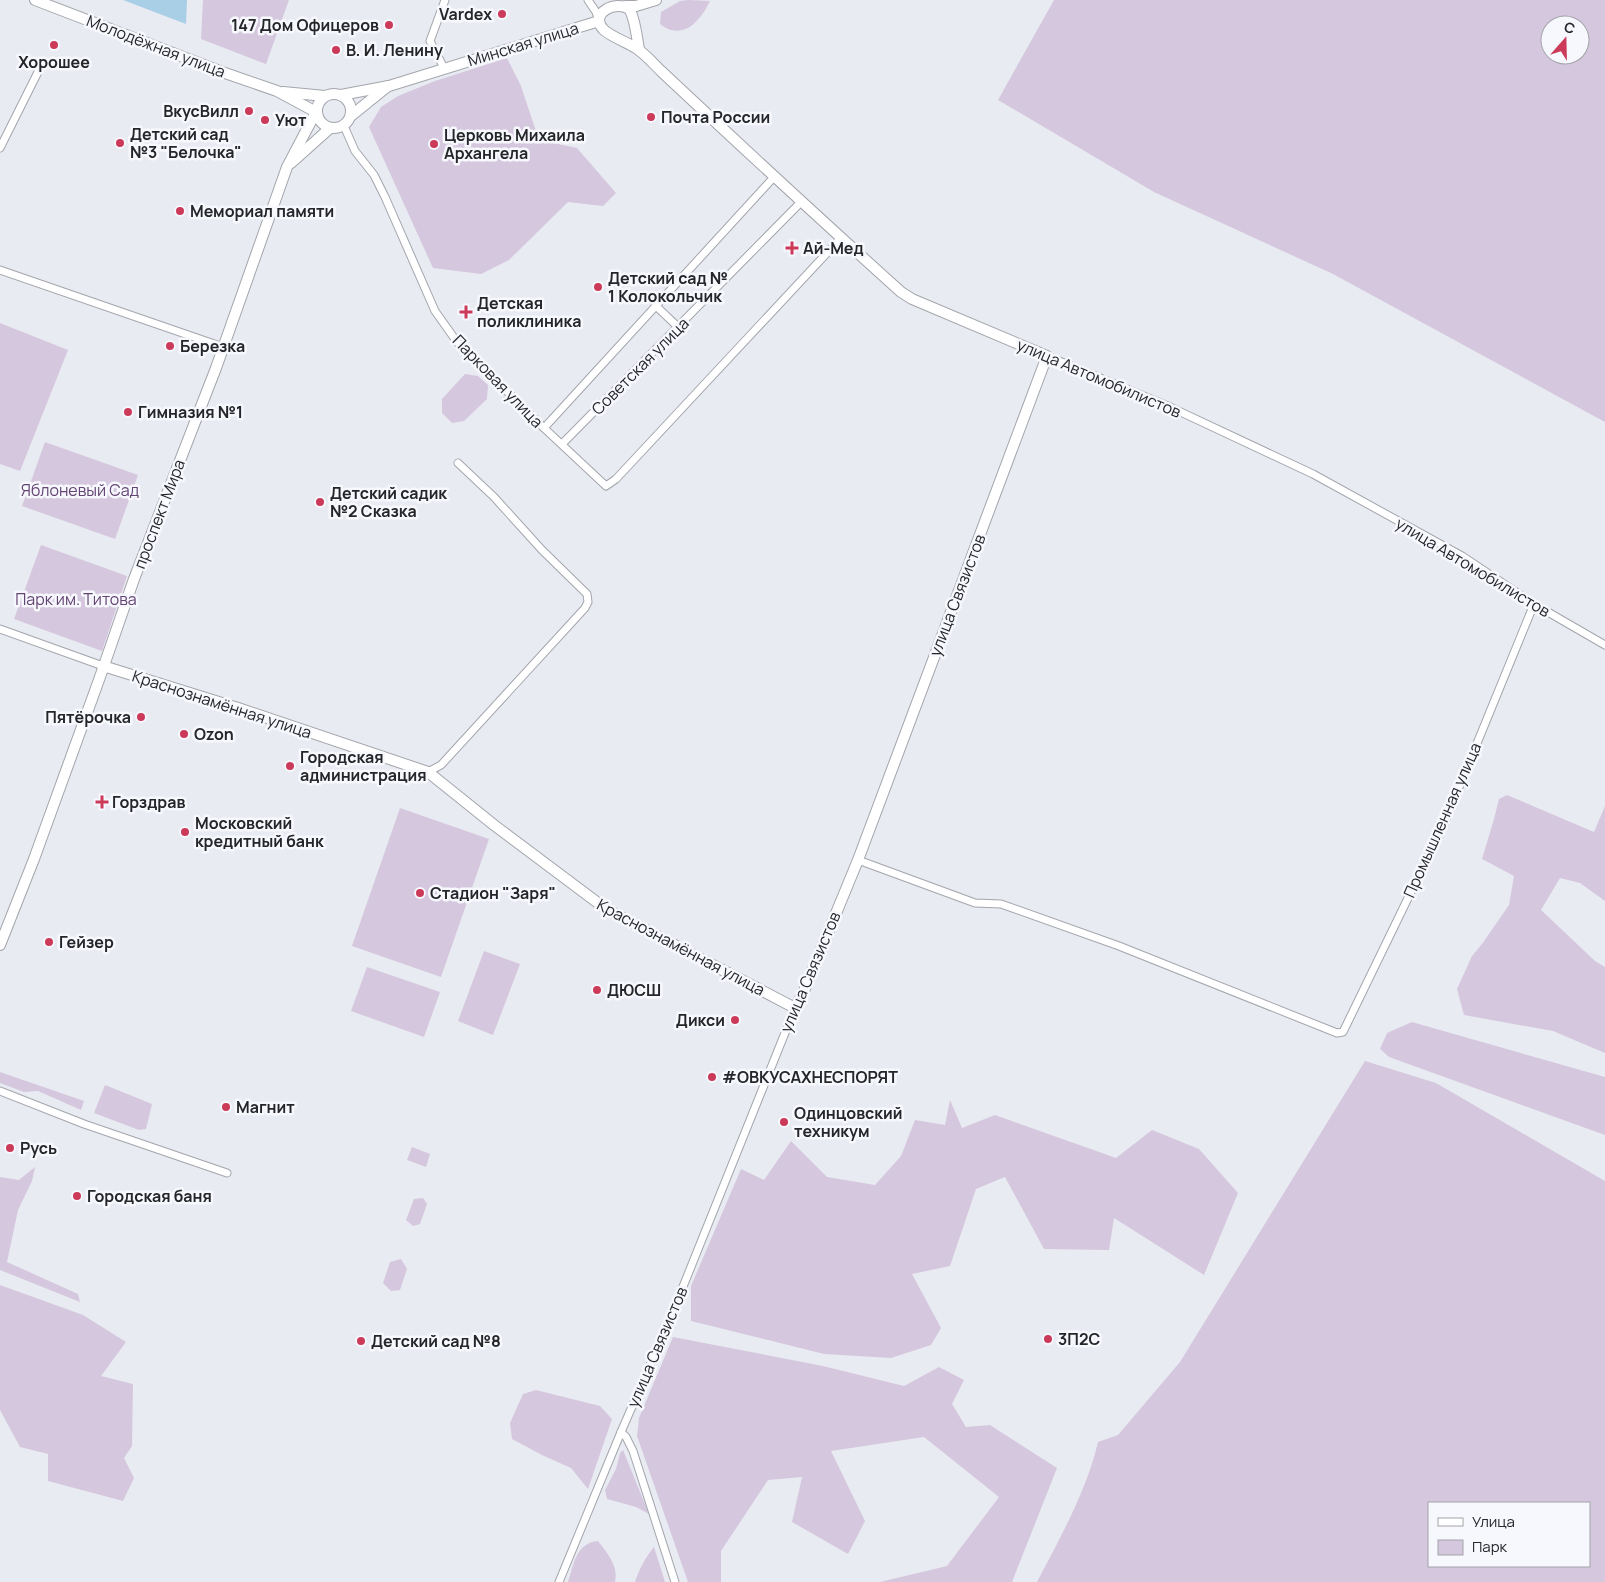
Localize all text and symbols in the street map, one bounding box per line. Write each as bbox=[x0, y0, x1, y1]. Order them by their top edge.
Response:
place label: Vardex bbox=[439, 3, 492, 25]
marker: Vardex bbox=[496, 8, 508, 20]
street label: Молодёжная улица bbox=[83, 9, 229, 83]
place label: 147 Дом Офицеров bbox=[231, 14, 379, 36]
north arrow bbox=[1540, 15, 1590, 65]
street label: Минская улица bbox=[465, 17, 581, 71]
text: С bbox=[1562, 17, 1578, 38]
marker: 147 Дом Офицеров bbox=[383, 19, 395, 31]
marker: Хорошее bbox=[48, 39, 60, 51]
place label: В. И. Ленину bbox=[346, 39, 443, 61]
marker: В. И. Ленину bbox=[330, 44, 342, 56]
place label: Хорошее bbox=[18, 51, 90, 73]
place label: ВкусВилл bbox=[163, 100, 239, 122]
marker: ВкусВилл bbox=[243, 105, 255, 117]
place label: Почта России bbox=[661, 106, 770, 128]
place label: Уют bbox=[275, 109, 307, 131]
marker: Почта России bbox=[645, 111, 657, 123]
marker: Уют bbox=[259, 114, 271, 126]
place label: Детский сад №3 "Белочка" bbox=[130, 123, 242, 163]
place label: Церковь Михаила Архангела bbox=[444, 124, 585, 164]
marker: Детский сад №3 "Белочка" bbox=[114, 137, 126, 149]
marker: Церковь Михаила Архангела bbox=[428, 138, 440, 150]
place label: Мемориал памяти bbox=[190, 200, 334, 222]
marker: Мемориал памяти bbox=[174, 205, 186, 217]
place label: Ай-Мед bbox=[803, 237, 864, 259]
marker: Ай-Мед bbox=[785, 241, 799, 255]
place label: Детский сад № 1 Колокольчик bbox=[608, 267, 728, 307]
marker: Детский сад № 1 Колокольчик bbox=[592, 281, 604, 293]
place label: Детская поликлиника bbox=[477, 292, 581, 332]
marker: Детская поликлиника bbox=[459, 305, 473, 319]
street label: Советская улица bbox=[586, 312, 694, 420]
street label: Парковая улица bbox=[448, 330, 548, 432]
street label: улица Автомобилистов bbox=[1014, 333, 1185, 423]
place label: Березка bbox=[180, 335, 245, 357]
marker: Березка bbox=[164, 340, 176, 352]
place label: Гимназия №1 bbox=[138, 401, 243, 423]
marker: Гимназия №1 bbox=[122, 406, 134, 418]
street label: проспект Мира bbox=[128, 456, 190, 572]
park label: Яблоневый Сад bbox=[21, 479, 140, 501]
place label: Детский садик №2 Сказка bbox=[330, 482, 447, 522]
marker: Детский садик №2 Сказка bbox=[314, 496, 326, 508]
street label: улица Автомобилистов bbox=[1392, 512, 1555, 622]
street label: улица Связистов bbox=[924, 530, 991, 659]
park label: Парк им. Титова bbox=[15, 588, 137, 610]
street label: Краснознамённая улица bbox=[129, 665, 315, 743]
place label: Пятёрочка bbox=[45, 706, 131, 728]
marker: Пятёрочка bbox=[135, 711, 147, 723]
place label: Ozon bbox=[194, 723, 234, 745]
marker: Ozon bbox=[178, 728, 190, 740]
street label: Промышленная улица bbox=[1398, 739, 1486, 901]
place label: Городская администрация bbox=[300, 746, 427, 786]
marker: Городская администрация bbox=[284, 760, 296, 772]
place label: Горздрав bbox=[112, 791, 185, 813]
marker: Горздрав bbox=[96, 796, 108, 808]
place label: Московский кредитный банк bbox=[195, 812, 324, 852]
marker: Московский кредитный банк bbox=[179, 826, 191, 838]
place label: Стадион "Заря" bbox=[430, 882, 556, 904]
marker: Стадион "Заря" bbox=[414, 887, 426, 899]
street label: Краснознамённая улица bbox=[593, 893, 769, 1001]
street label: улица Связистов bbox=[775, 908, 846, 1036]
place label: Гейзер bbox=[59, 931, 114, 953]
marker: Гейзер bbox=[43, 936, 55, 948]
place label: ДЮСШ bbox=[607, 979, 661, 1001]
marker: ДЮСШ bbox=[591, 984, 603, 996]
place label: Дикси bbox=[676, 1009, 725, 1031]
marker: Дикси bbox=[729, 1014, 741, 1026]
place label: #ОВКУСАХНЕСПОРЯТ bbox=[722, 1066, 898, 1088]
marker: #ОВКУСАХНЕСПОРЯТ bbox=[706, 1071, 718, 1083]
place label: Магнит bbox=[236, 1096, 295, 1118]
marker: Магнит bbox=[220, 1101, 232, 1113]
place label: Одинцовский техникум bbox=[794, 1102, 902, 1142]
marker: Одинцовский техникум bbox=[778, 1116, 790, 1128]
place label: Русь bbox=[20, 1137, 57, 1159]
marker: Русь bbox=[4, 1142, 16, 1154]
place label: Городская баня bbox=[87, 1185, 212, 1207]
marker: Городская баня bbox=[71, 1190, 83, 1202]
street label: улица Связистов bbox=[622, 1283, 693, 1411]
place label: 3П2С bbox=[1058, 1328, 1100, 1350]
place label: Детский сад №8 bbox=[371, 1330, 501, 1352]
marker: 3П2С bbox=[1042, 1333, 1054, 1345]
marker: Детский сад №8 bbox=[355, 1335, 367, 1347]
legend bbox=[1428, 1502, 1590, 1567]
text: Улица bbox=[1472, 1511, 1515, 1532]
text: Парк bbox=[1472, 1536, 1508, 1557]

